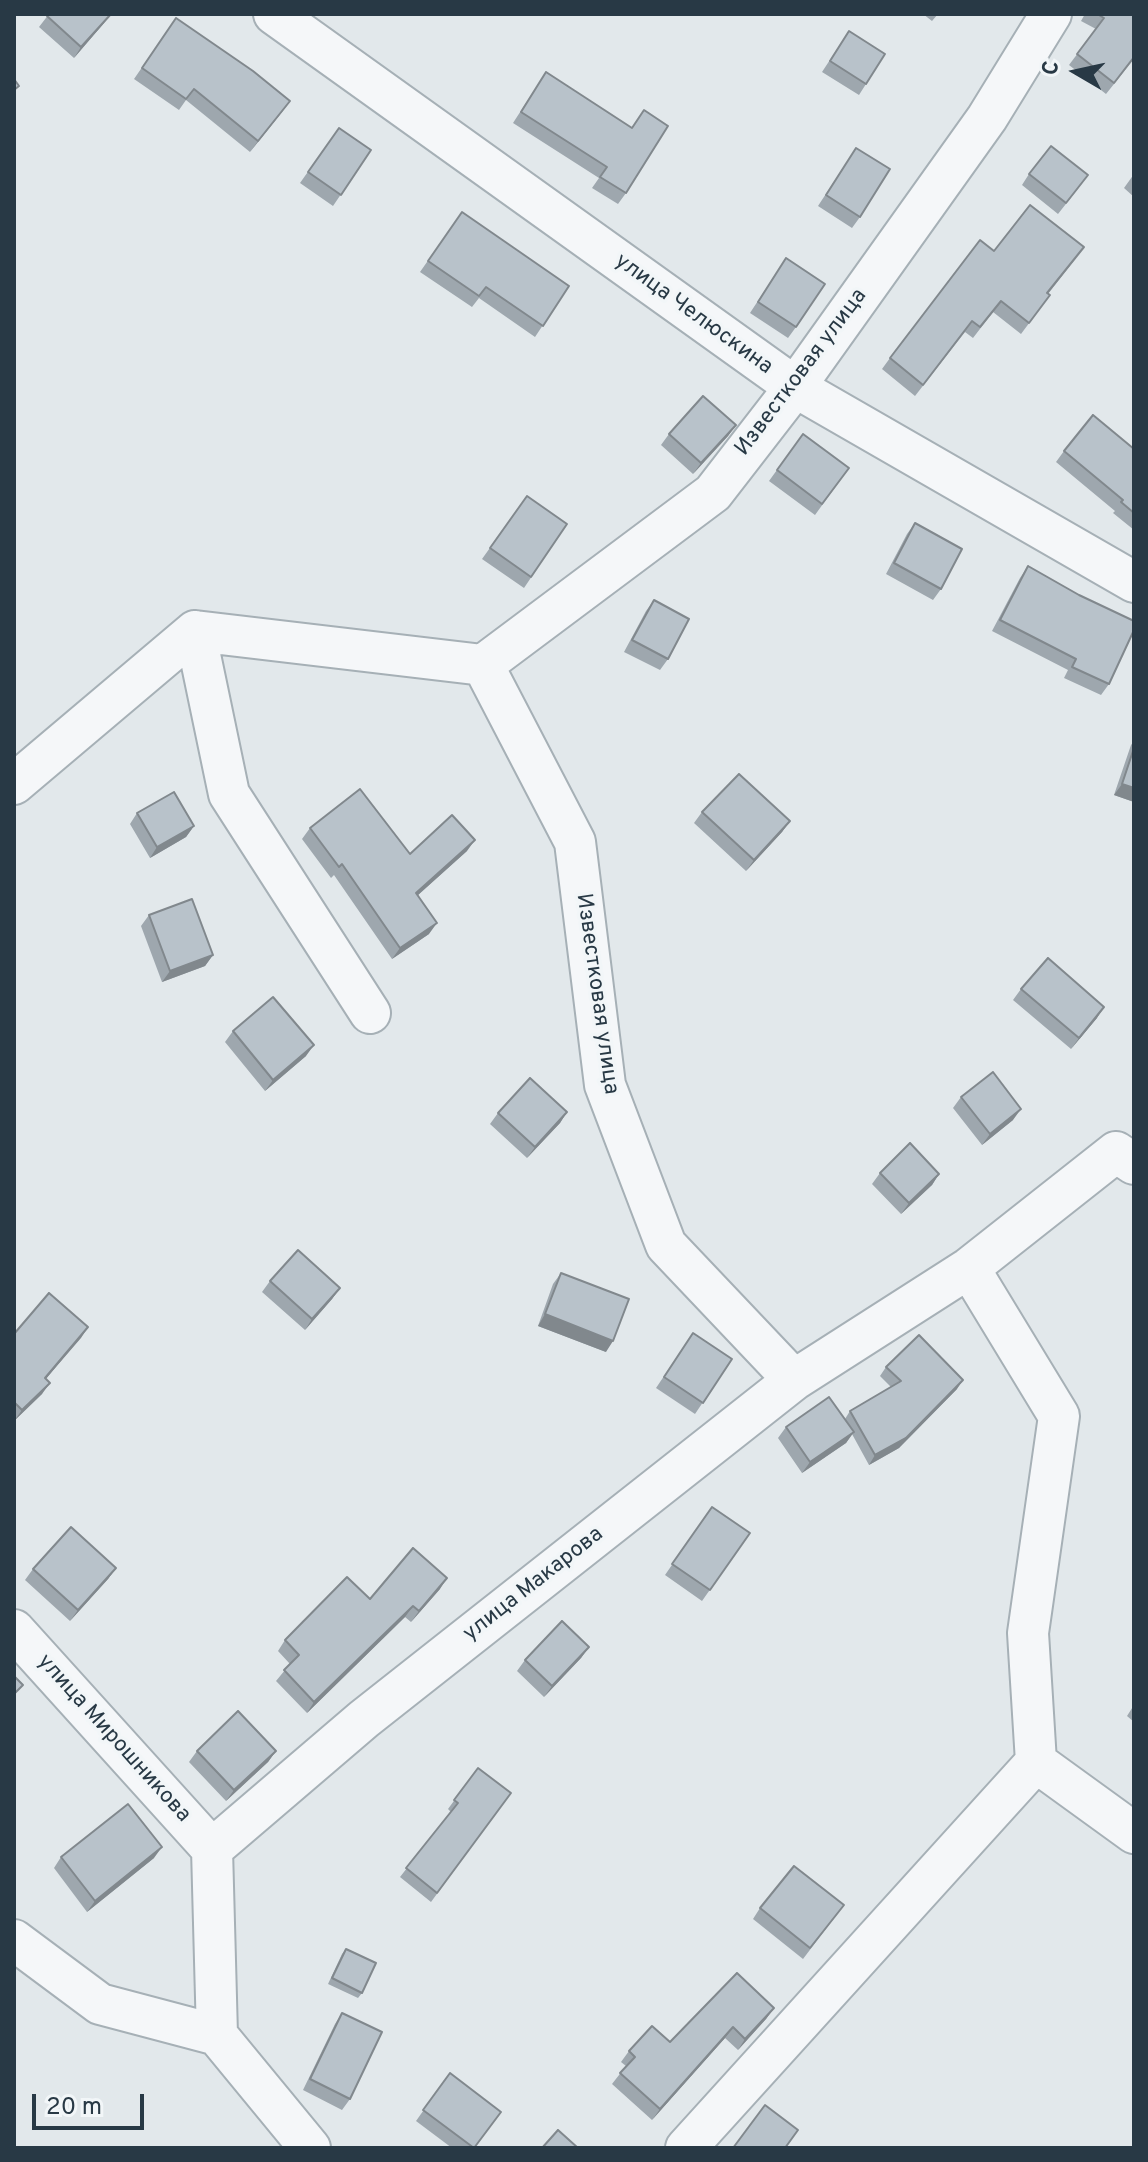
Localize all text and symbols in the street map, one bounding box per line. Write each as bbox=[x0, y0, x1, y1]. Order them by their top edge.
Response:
north arrow bbox=[1036, 32, 1116, 112]
text: С bbox=[1037, 59, 1066, 77]
street label: улица Челюскина bbox=[609, 249, 777, 381]
street label: Известковая улица bbox=[730, 284, 874, 462]
street label: Известковая улица bbox=[569, 892, 623, 1096]
street label: улица Макарова bbox=[459, 1522, 609, 1648]
street label: улица Мирошникова bbox=[31, 1650, 195, 1828]
scale bar bbox=[36, 2078, 148, 2128]
text: 20 m bbox=[46, 2093, 102, 2123]

